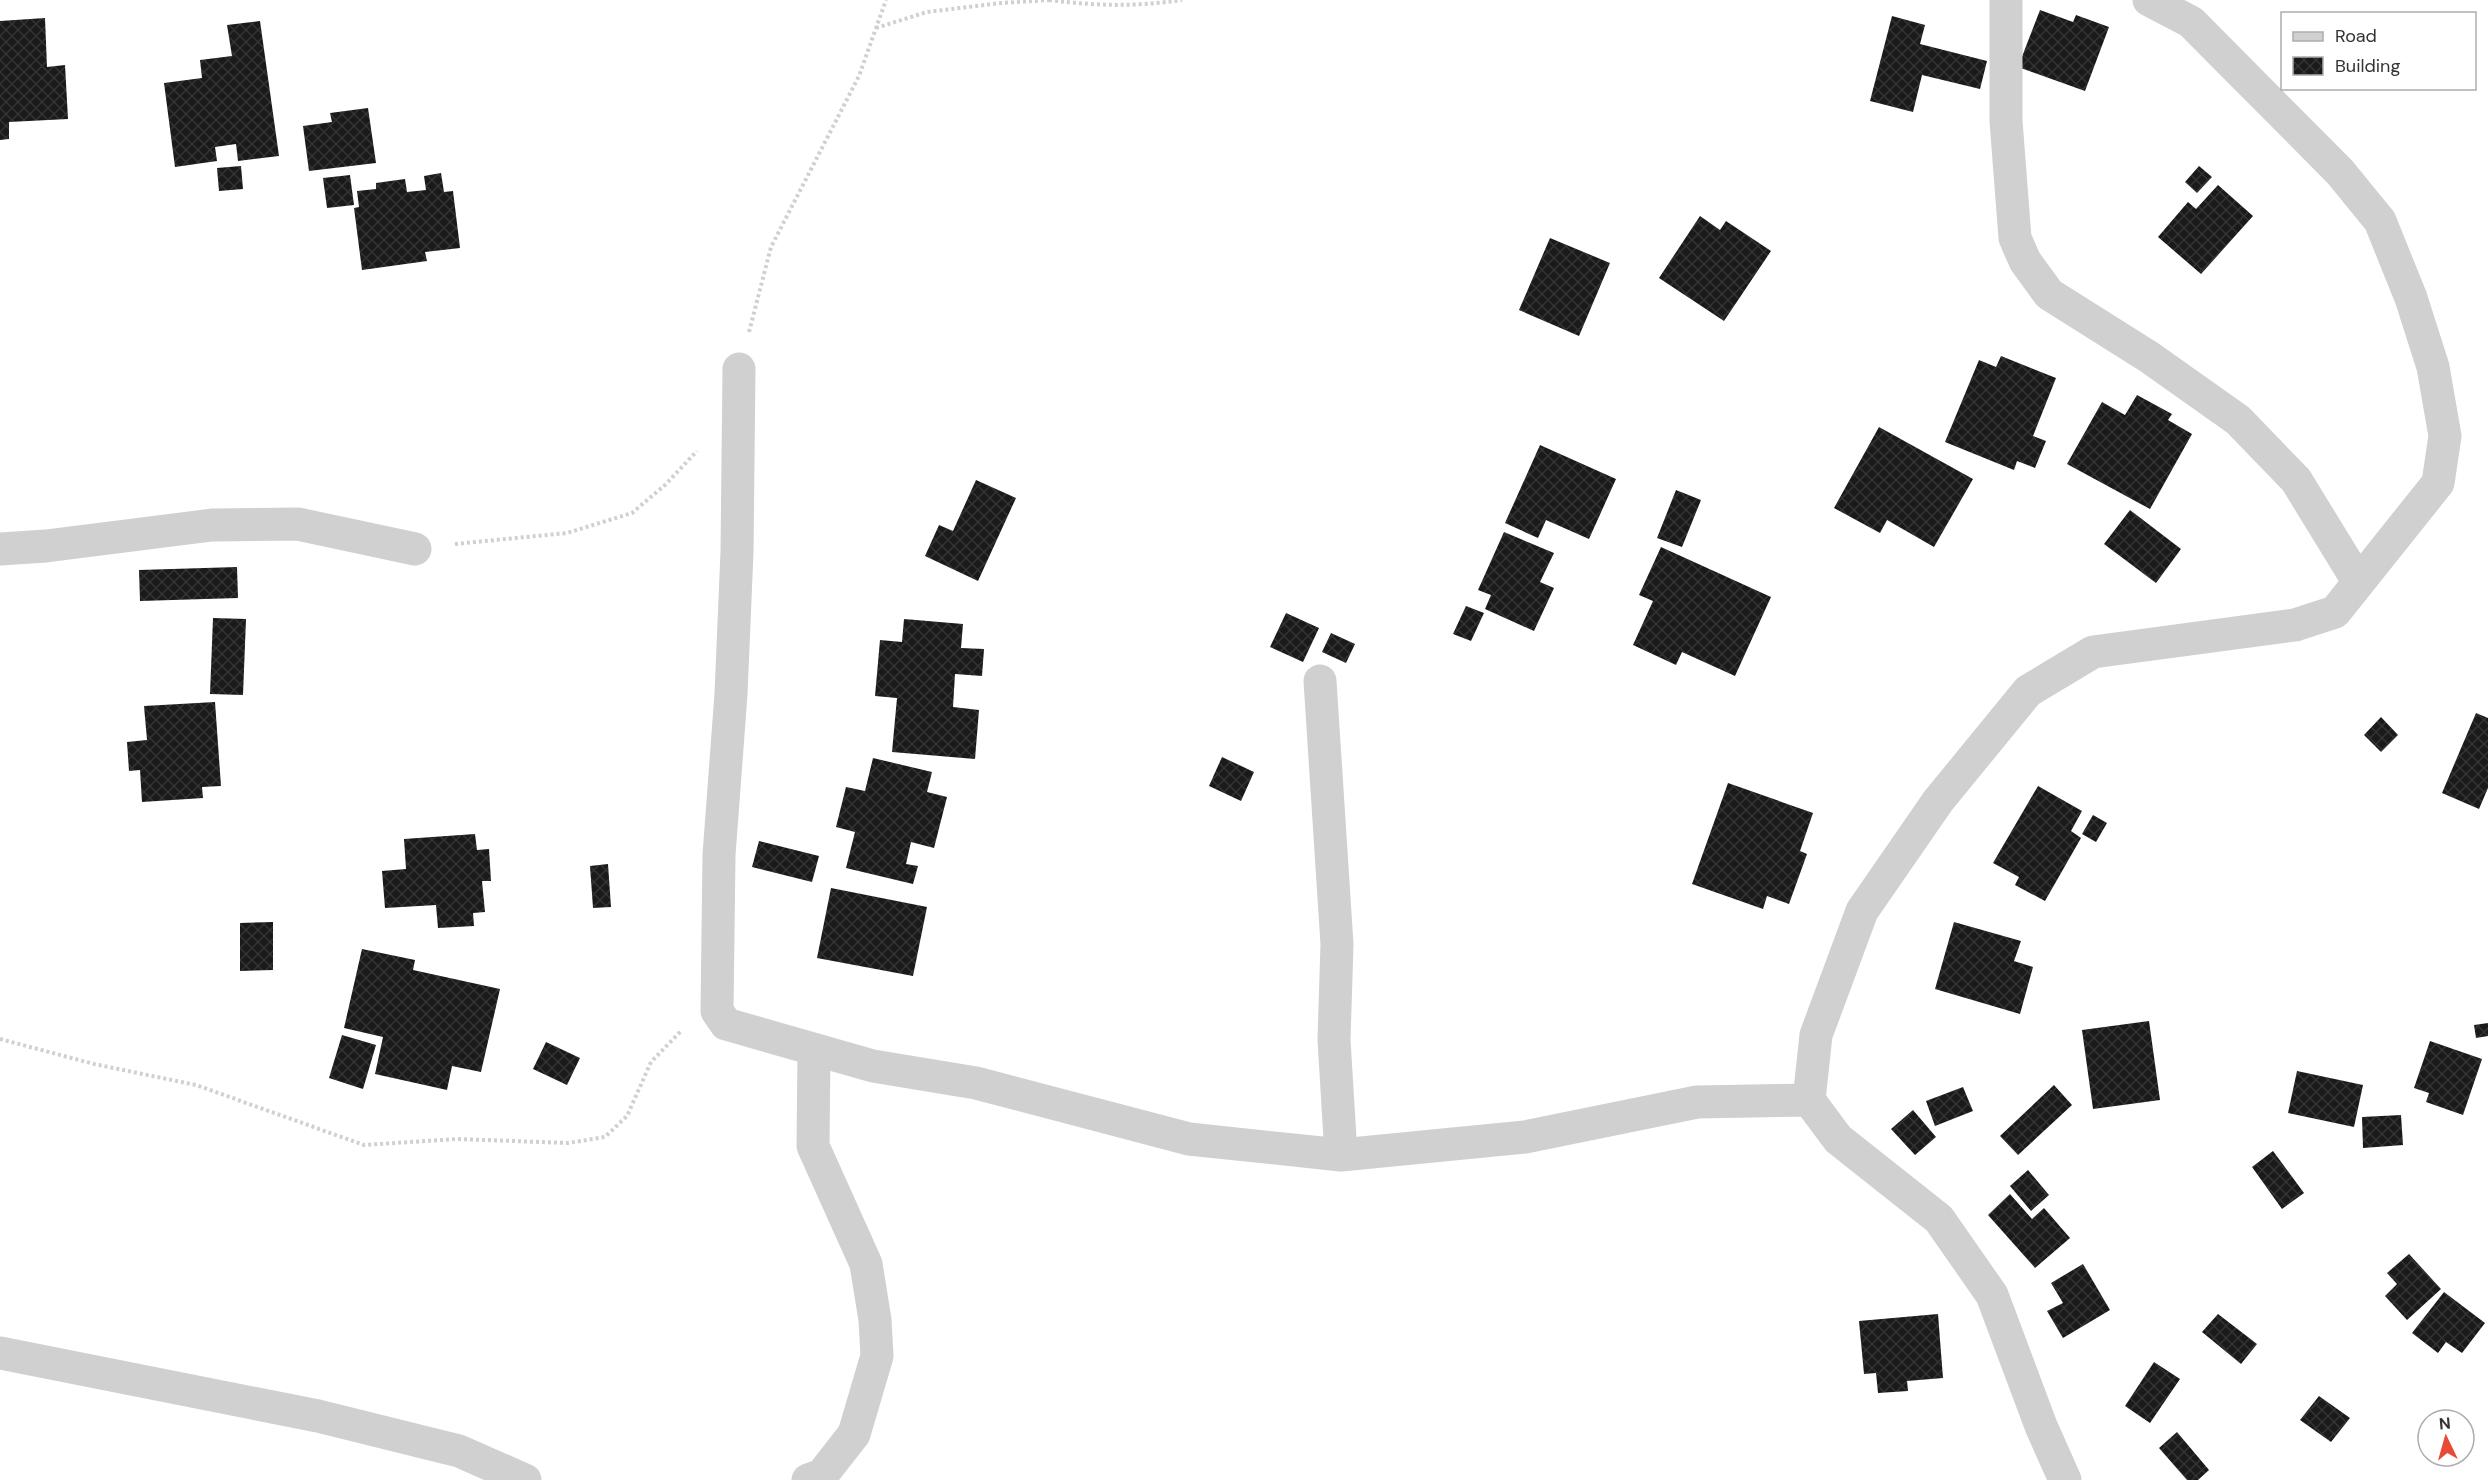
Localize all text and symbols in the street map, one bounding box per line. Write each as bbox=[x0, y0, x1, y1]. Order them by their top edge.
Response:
legend bbox=[2281, 12, 2476, 90]
text: Road bbox=[2335, 24, 2377, 48]
text: Building bbox=[2335, 54, 2400, 78]
north arrow bbox=[2416, 1408, 2476, 1468]
text: N bbox=[2438, 1413, 2451, 1435]

